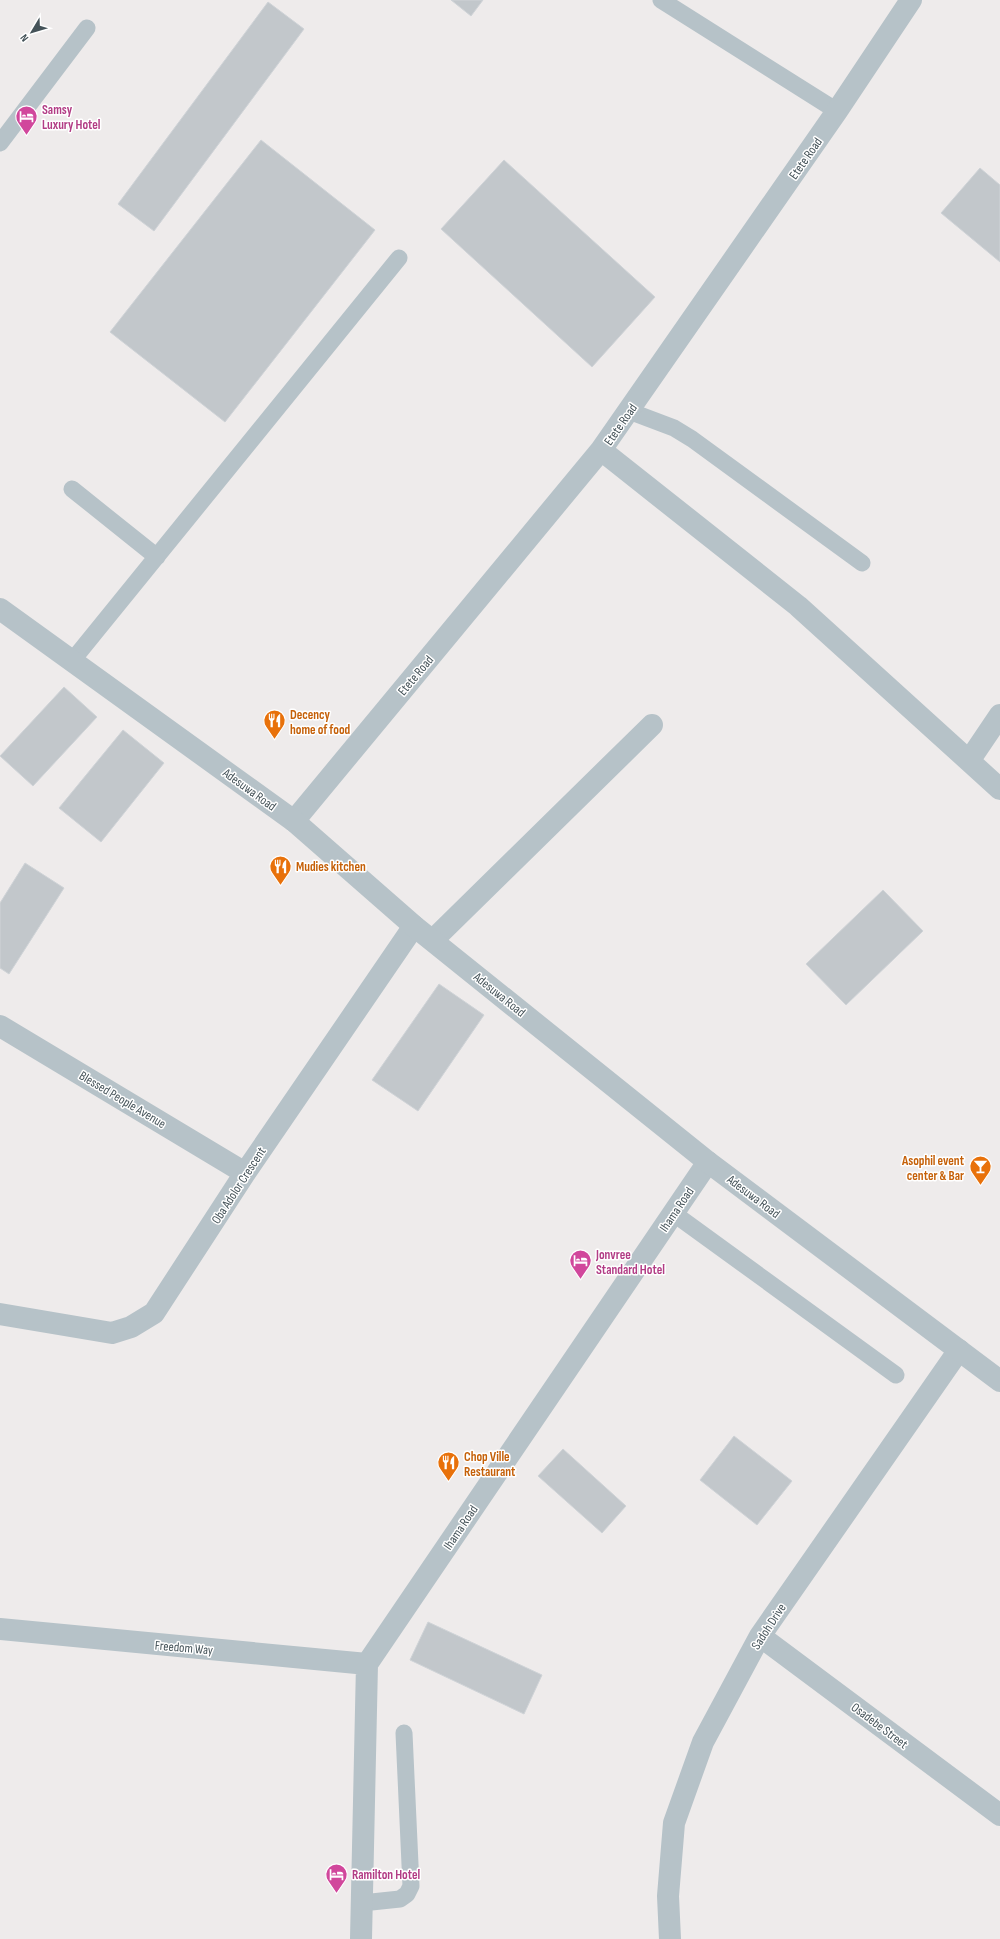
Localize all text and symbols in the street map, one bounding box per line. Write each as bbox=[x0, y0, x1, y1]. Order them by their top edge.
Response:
north arrow bbox=[12, 12, 52, 52]
text: N bbox=[18, 31, 31, 44]
place label: Samsy Luxury Hotel bbox=[42, 102, 101, 133]
hotel icon: Samsy Luxury Hotel bbox=[14, 103, 40, 136]
street label: Etete Road bbox=[786, 135, 826, 183]
street label: Etete Road bbox=[601, 401, 641, 449]
street label: Etete Road bbox=[394, 652, 437, 699]
place label: Decency home of food bbox=[290, 707, 351, 738]
restaurant icon: Decency home of food bbox=[261, 708, 287, 741]
street label: Adesuwa Road bbox=[219, 765, 279, 814]
restaurant icon: Mudies kitchen bbox=[267, 853, 293, 886]
place label: Mudies kitchen bbox=[296, 859, 366, 875]
street label: Adesuwa Road bbox=[469, 968, 528, 1020]
street label: Blessed People Avenue bbox=[76, 1068, 169, 1132]
street label: Oba Adolor Crescent bbox=[208, 1144, 270, 1227]
place label: Asophil event center & Bar bbox=[901, 1153, 965, 1184]
bar icon: Asophil event center & Bar bbox=[967, 1154, 993, 1187]
street label: Adesuwa Road bbox=[723, 1171, 783, 1222]
street label: Ihama Road bbox=[656, 1184, 698, 1235]
place label: Jonvree Standard Hotel bbox=[595, 1247, 665, 1278]
hotel icon: Jonvree Standard Hotel bbox=[567, 1248, 593, 1281]
place label: Chop Ville Restaurant bbox=[464, 1449, 516, 1480]
restaurant icon: Chop Ville Restaurant bbox=[435, 1450, 461, 1483]
street label: Ihama Road bbox=[440, 1502, 482, 1553]
street label: Sadoh Drive bbox=[748, 1601, 790, 1653]
street label: Freedom Way bbox=[154, 1637, 214, 1659]
street label: Osadebe Street bbox=[848, 1699, 911, 1752]
hotel icon: Ramilton Hotel bbox=[323, 1861, 349, 1894]
place label: Ramilton Hotel bbox=[352, 1867, 421, 1883]

